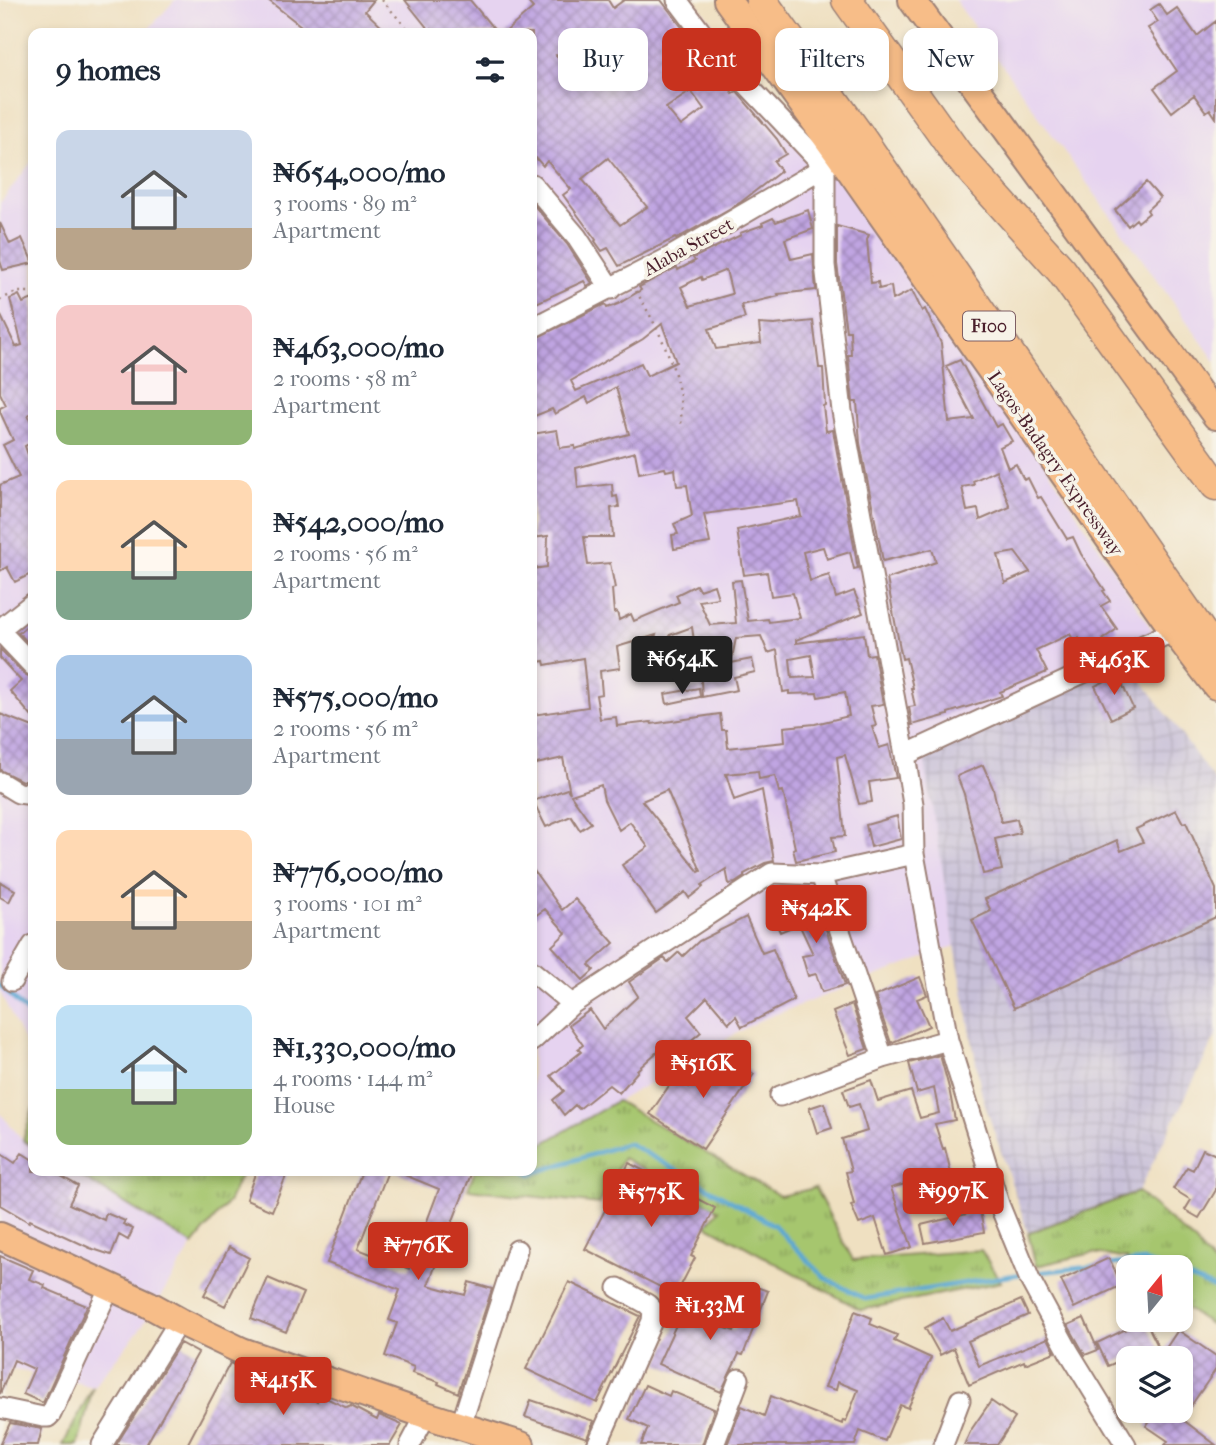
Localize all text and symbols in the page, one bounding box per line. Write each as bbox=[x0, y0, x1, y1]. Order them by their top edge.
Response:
chip: Buy bbox=[558, 28, 648, 91]
chip: Rent bbox=[662, 28, 761, 91]
chip: Filters bbox=[775, 28, 889, 91]
chip: New bbox=[903, 28, 998, 91]
icon: filters bbox=[471, 51, 509, 89]
text: 9 homes bbox=[56, 53, 161, 88]
text: ₦654,000/mo bbox=[273, 155, 446, 190]
icon: home bbox=[112, 158, 196, 242]
text: 3 rooms · 89 m² bbox=[273, 190, 417, 217]
street label: Alaba Street bbox=[639, 213, 737, 281]
text: Apartment bbox=[273, 217, 381, 244]
road number: F100 bbox=[963, 312, 1015, 340]
text: ₦463,000/mo bbox=[273, 330, 444, 365]
icon: home bbox=[112, 333, 196, 417]
text: 2 rooms · 58 m² bbox=[273, 365, 417, 392]
street label: Lagos-Badagry Expressway bbox=[983, 367, 1128, 561]
text: Apartment bbox=[273, 392, 381, 419]
text: ₦542,000/mo bbox=[273, 505, 444, 540]
icon: home bbox=[112, 508, 196, 592]
text: 2 rooms · 56 m² bbox=[273, 540, 418, 567]
text: Apartment bbox=[273, 567, 381, 594]
pin: ₦654K bbox=[633, 636, 731, 696]
pin: ₦463K bbox=[1065, 638, 1163, 697]
text: ₦654K bbox=[647, 645, 717, 672]
text: ₦463K bbox=[1080, 646, 1148, 673]
text: ₦575,000/mo bbox=[273, 680, 438, 715]
icon: home bbox=[112, 683, 196, 767]
text: 2 rooms · 56 m² bbox=[273, 715, 418, 742]
text: Apartment bbox=[273, 742, 381, 769]
text: ₦776,000/mo bbox=[273, 855, 443, 890]
icon: home bbox=[112, 858, 196, 942]
pin: ₦542K bbox=[767, 886, 865, 945]
text: 3 rooms · 101 m² bbox=[273, 890, 422, 917]
text: ₦542K bbox=[782, 894, 850, 921]
text: Apartment bbox=[273, 917, 381, 944]
text: ₦1,330,000/mo bbox=[273, 1030, 456, 1065]
icon: home bbox=[112, 1033, 196, 1117]
pin: ₦516K bbox=[654, 1040, 752, 1100]
text: ₦516K bbox=[671, 1049, 735, 1076]
text: 4 rooms · 144 m² bbox=[273, 1065, 433, 1092]
text: House bbox=[273, 1092, 335, 1119]
pin: ₦997K bbox=[904, 1168, 1002, 1228]
pin: ₦575K bbox=[602, 1170, 700, 1229]
text: ₦997K bbox=[919, 1177, 987, 1204]
text: ₦575K bbox=[619, 1178, 683, 1205]
pin: ₦776K bbox=[369, 1222, 467, 1282]
text: ₦776K bbox=[384, 1231, 452, 1258]
north arrow bbox=[1116, 1255, 1194, 1332]
map controls bbox=[1116, 1255, 1193, 1423]
pin: ₦1.33M bbox=[653, 1282, 767, 1342]
text: ₦1.33M bbox=[675, 1291, 745, 1318]
button: layers bbox=[1116, 1346, 1193, 1423]
pin: ₦415K bbox=[234, 1358, 332, 1417]
text: ₦415K bbox=[251, 1366, 315, 1393]

